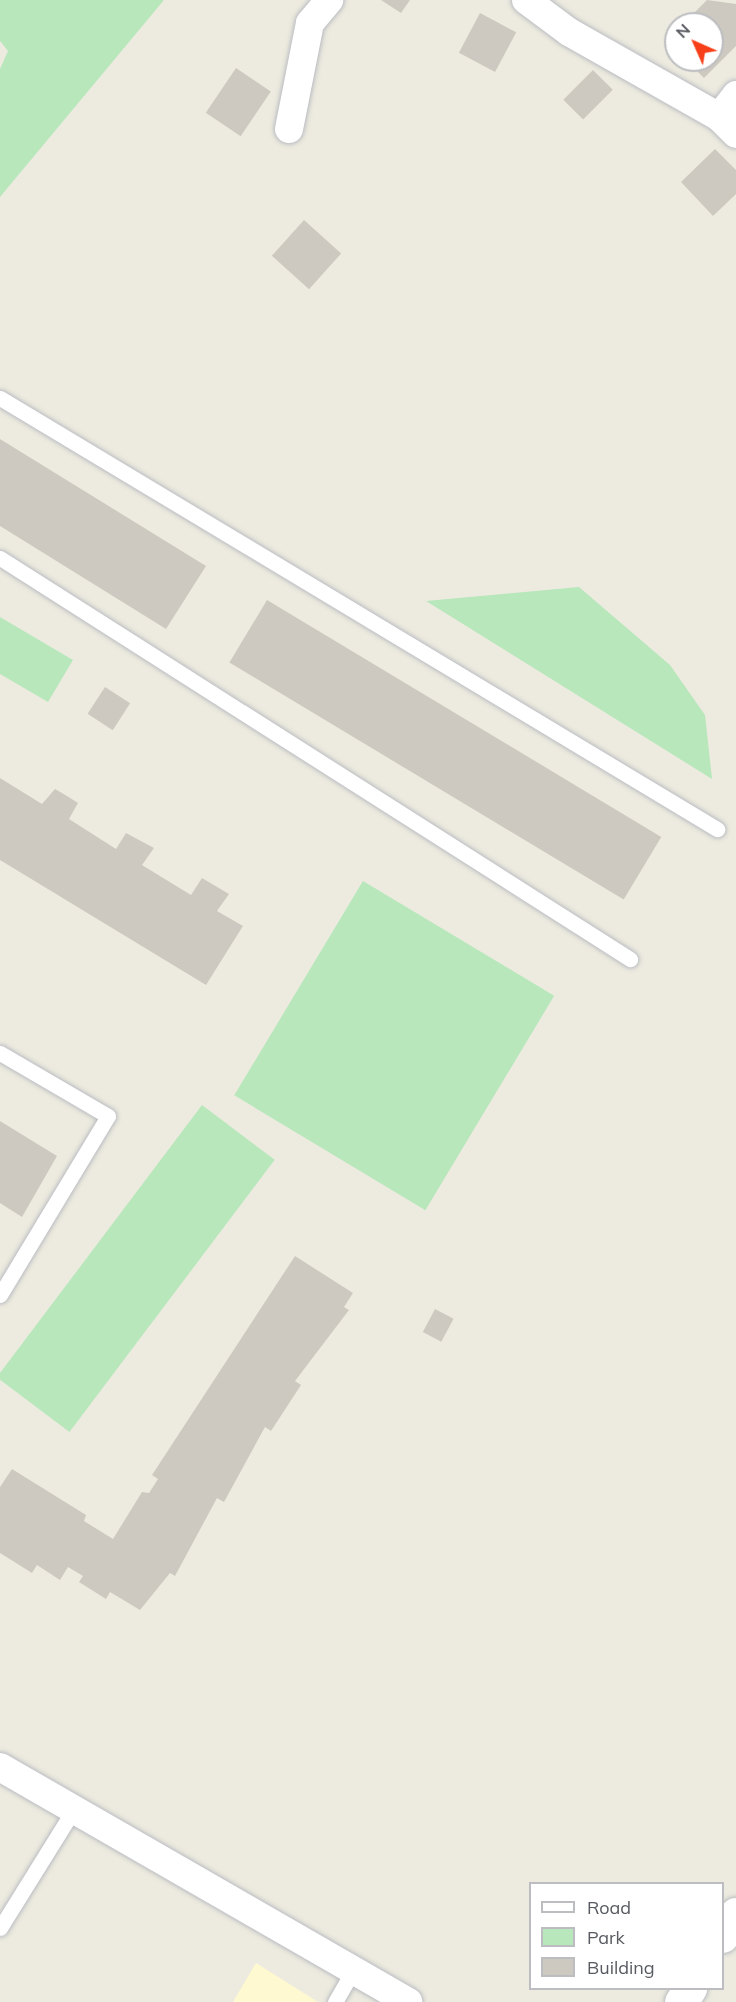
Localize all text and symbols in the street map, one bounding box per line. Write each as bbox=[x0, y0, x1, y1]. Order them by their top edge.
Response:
north arrow bbox=[664, 12, 724, 72]
text: N bbox=[671, 19, 694, 42]
legend bbox=[529, 1882, 724, 1990]
text: Road bbox=[587, 1896, 631, 1919]
text: Park bbox=[587, 1926, 625, 1949]
text: Building bbox=[587, 1956, 655, 1979]

